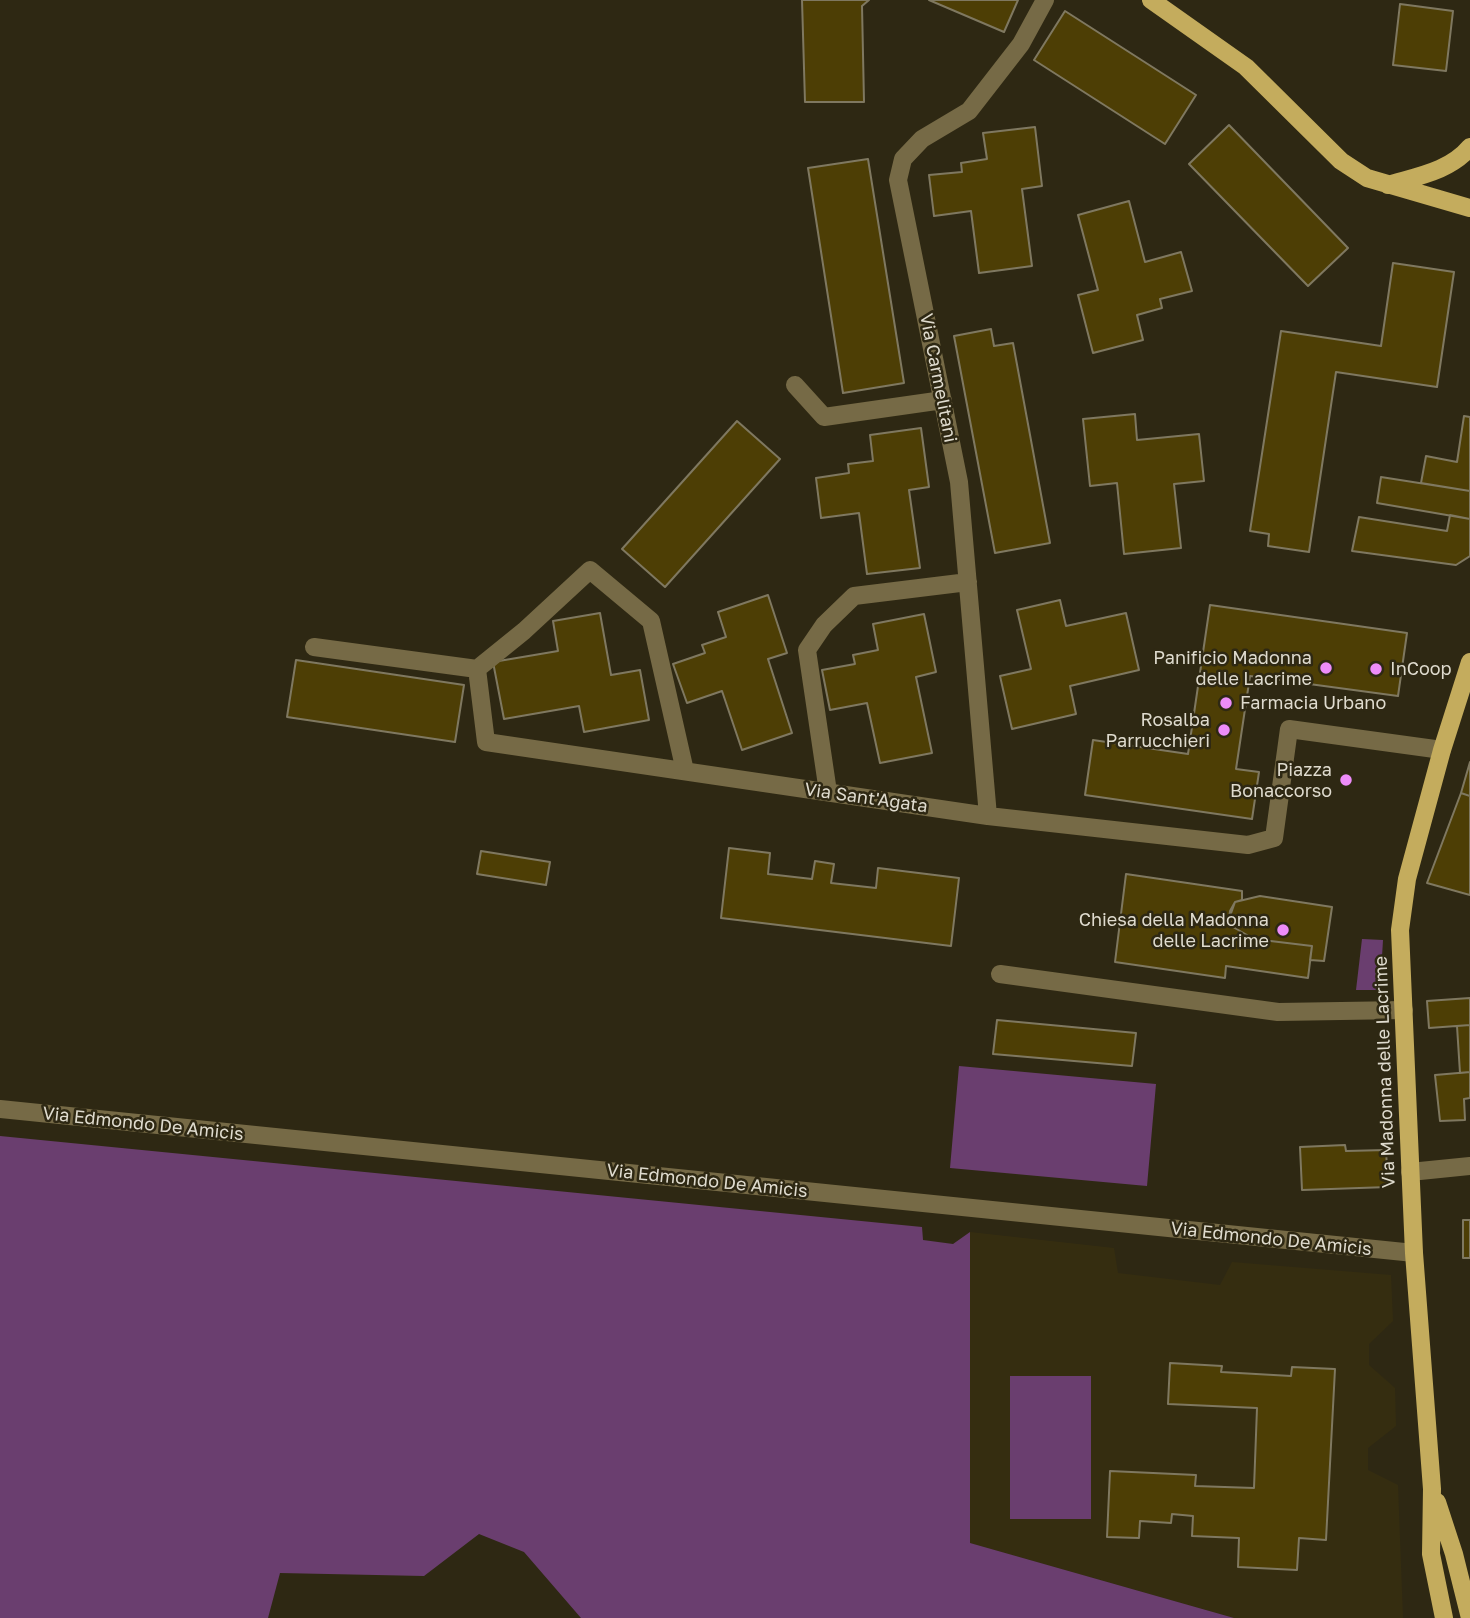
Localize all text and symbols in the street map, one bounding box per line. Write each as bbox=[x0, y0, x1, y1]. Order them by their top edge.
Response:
street label: Via Carmelitani bbox=[915, 312, 961, 444]
place label: Panificio Madonna delle Lacrime bbox=[1153, 647, 1312, 690]
place label: InCoop bbox=[1390, 658, 1452, 680]
marker: Panificio Madonna delle Lacrime bbox=[1318, 660, 1334, 676]
marker: InCoop bbox=[1368, 661, 1384, 677]
place label: Farmacia Urbano bbox=[1240, 692, 1386, 714]
marker: Farmacia Urbano bbox=[1218, 695, 1234, 711]
place label: Rosalba Parrucchieri bbox=[1105, 709, 1210, 752]
marker: Rosalba Parrucchieri bbox=[1216, 722, 1232, 738]
place label: Piazza Bonaccorso bbox=[1230, 759, 1332, 802]
marker: Piazza Bonaccorso bbox=[1338, 772, 1354, 788]
street label: Via Sant'Agata bbox=[803, 779, 929, 817]
place label: Chiesa della Madonna delle Lacrime bbox=[1079, 909, 1269, 951]
marker: Chiesa della Madonna delle Lacrime bbox=[1275, 922, 1291, 938]
street label: Via Madonna delle Lacrime bbox=[1370, 956, 1400, 1188]
street label: Via Edmondo De Amicis bbox=[41, 1103, 245, 1145]
street label: Via Edmondo De Amicis bbox=[605, 1160, 809, 1202]
street label: Via Edmondo De Amicis bbox=[1169, 1218, 1373, 1260]

